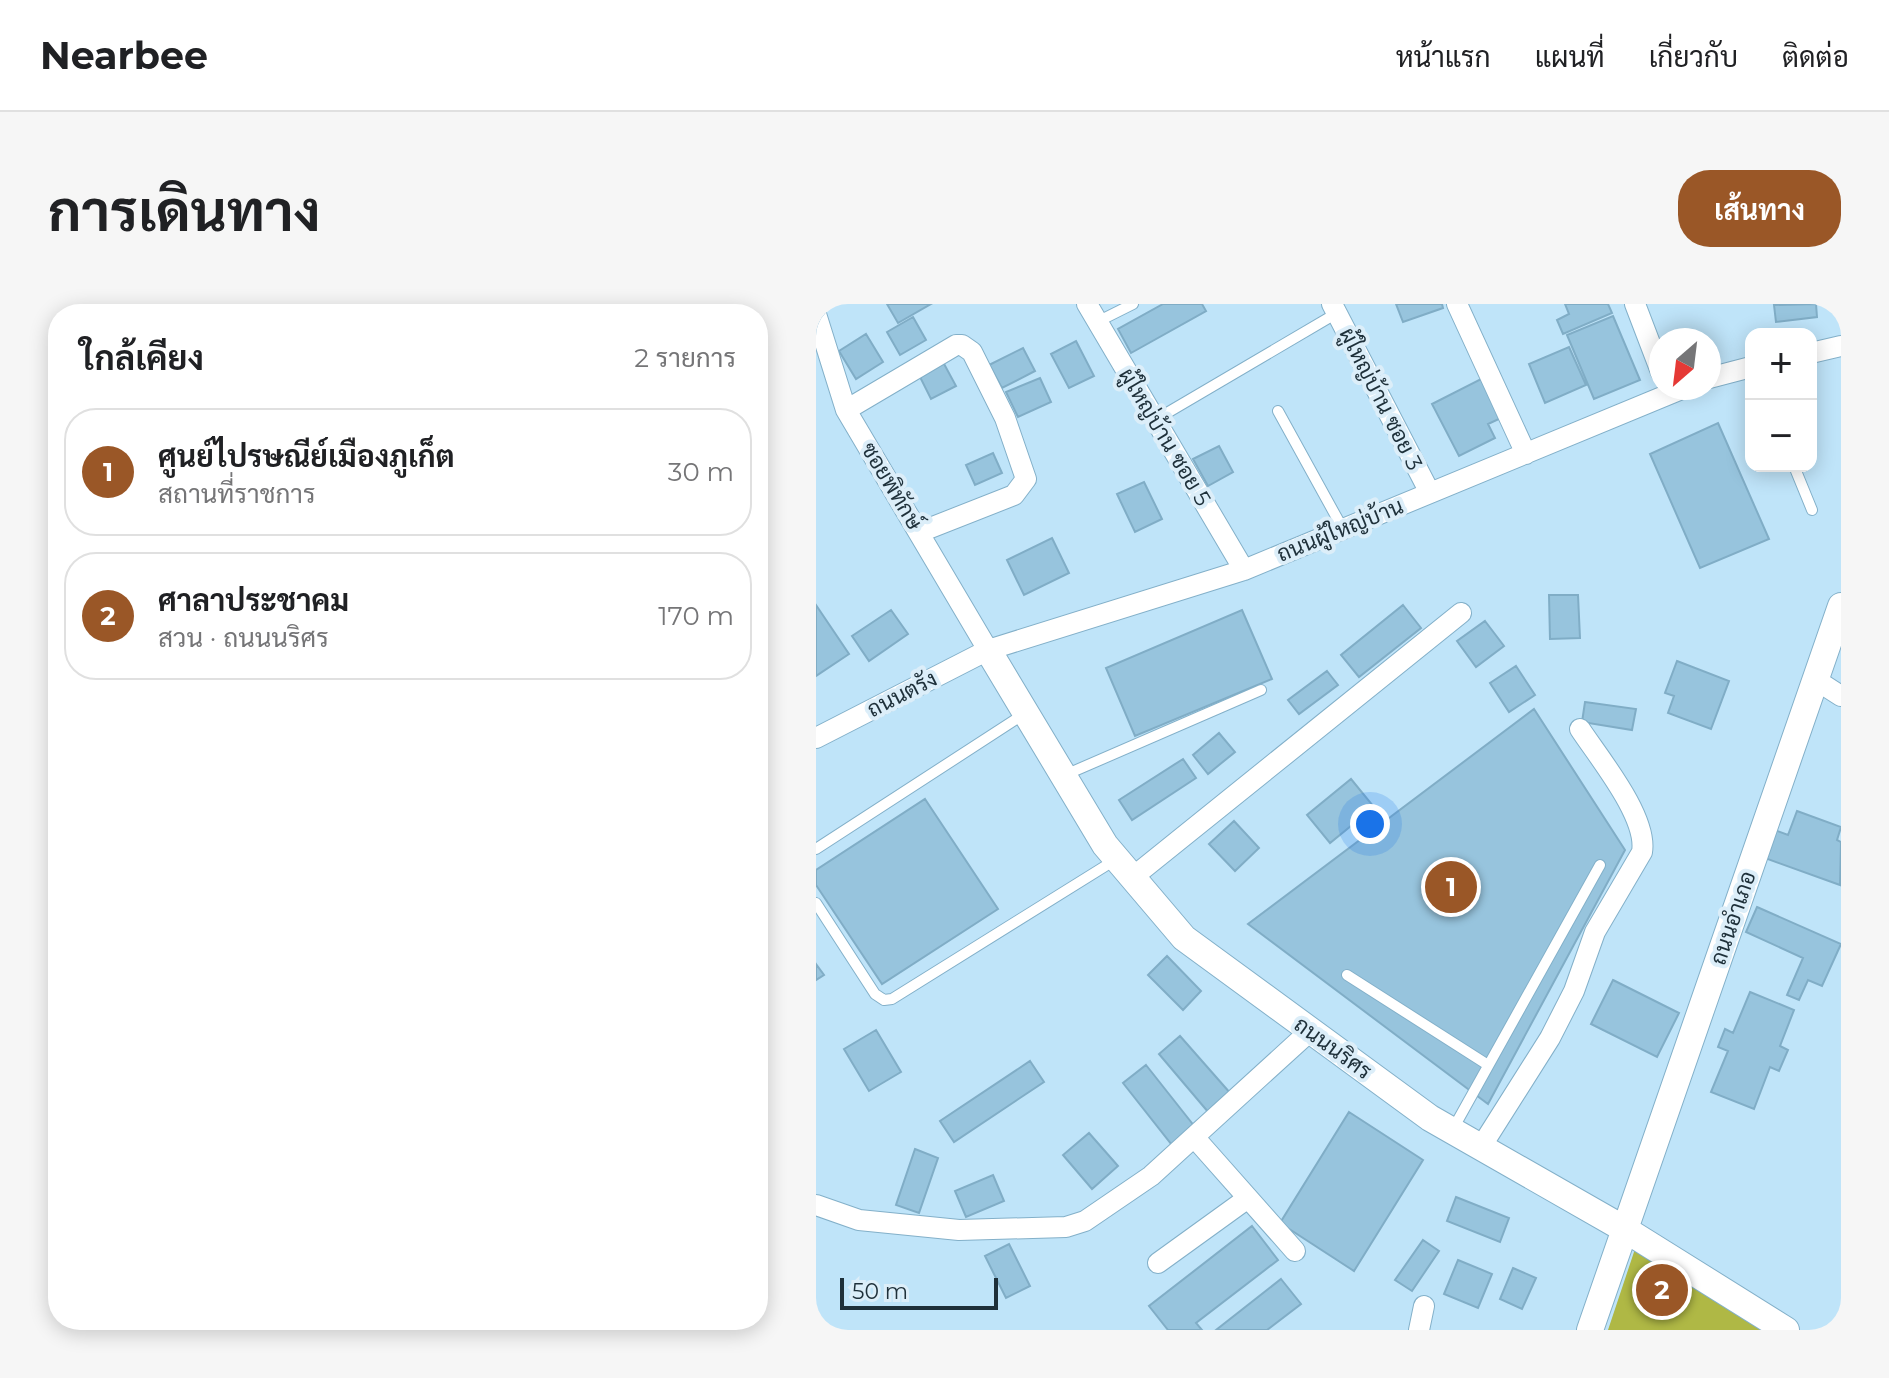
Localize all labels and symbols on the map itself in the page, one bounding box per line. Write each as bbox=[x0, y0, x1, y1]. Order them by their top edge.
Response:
street label: ผู้ใหญ่บ้าน ซอย 3 bbox=[1332, 323, 1429, 476]
north arrow bbox=[1649, 328, 1721, 400]
street label: ผู้ใหญ่บ้าน ซอย 5 bbox=[1111, 363, 1218, 512]
street label: ซอยพิทักษ์ bbox=[855, 437, 930, 535]
street label: ถนนผู้ใหญ่บ้าน bbox=[1272, 491, 1408, 569]
street label: ถนนตรัง bbox=[863, 665, 941, 723]
your location bbox=[1350, 804, 1390, 844]
pin: 1 bbox=[1425, 857, 1477, 917]
street label: ถนนอำเภอ bbox=[1704, 867, 1762, 969]
street label: ถนนนริศร bbox=[1289, 1011, 1377, 1085]
pin: 2 bbox=[1636, 1260, 1688, 1320]
scale bar bbox=[840, 1274, 998, 1310]

